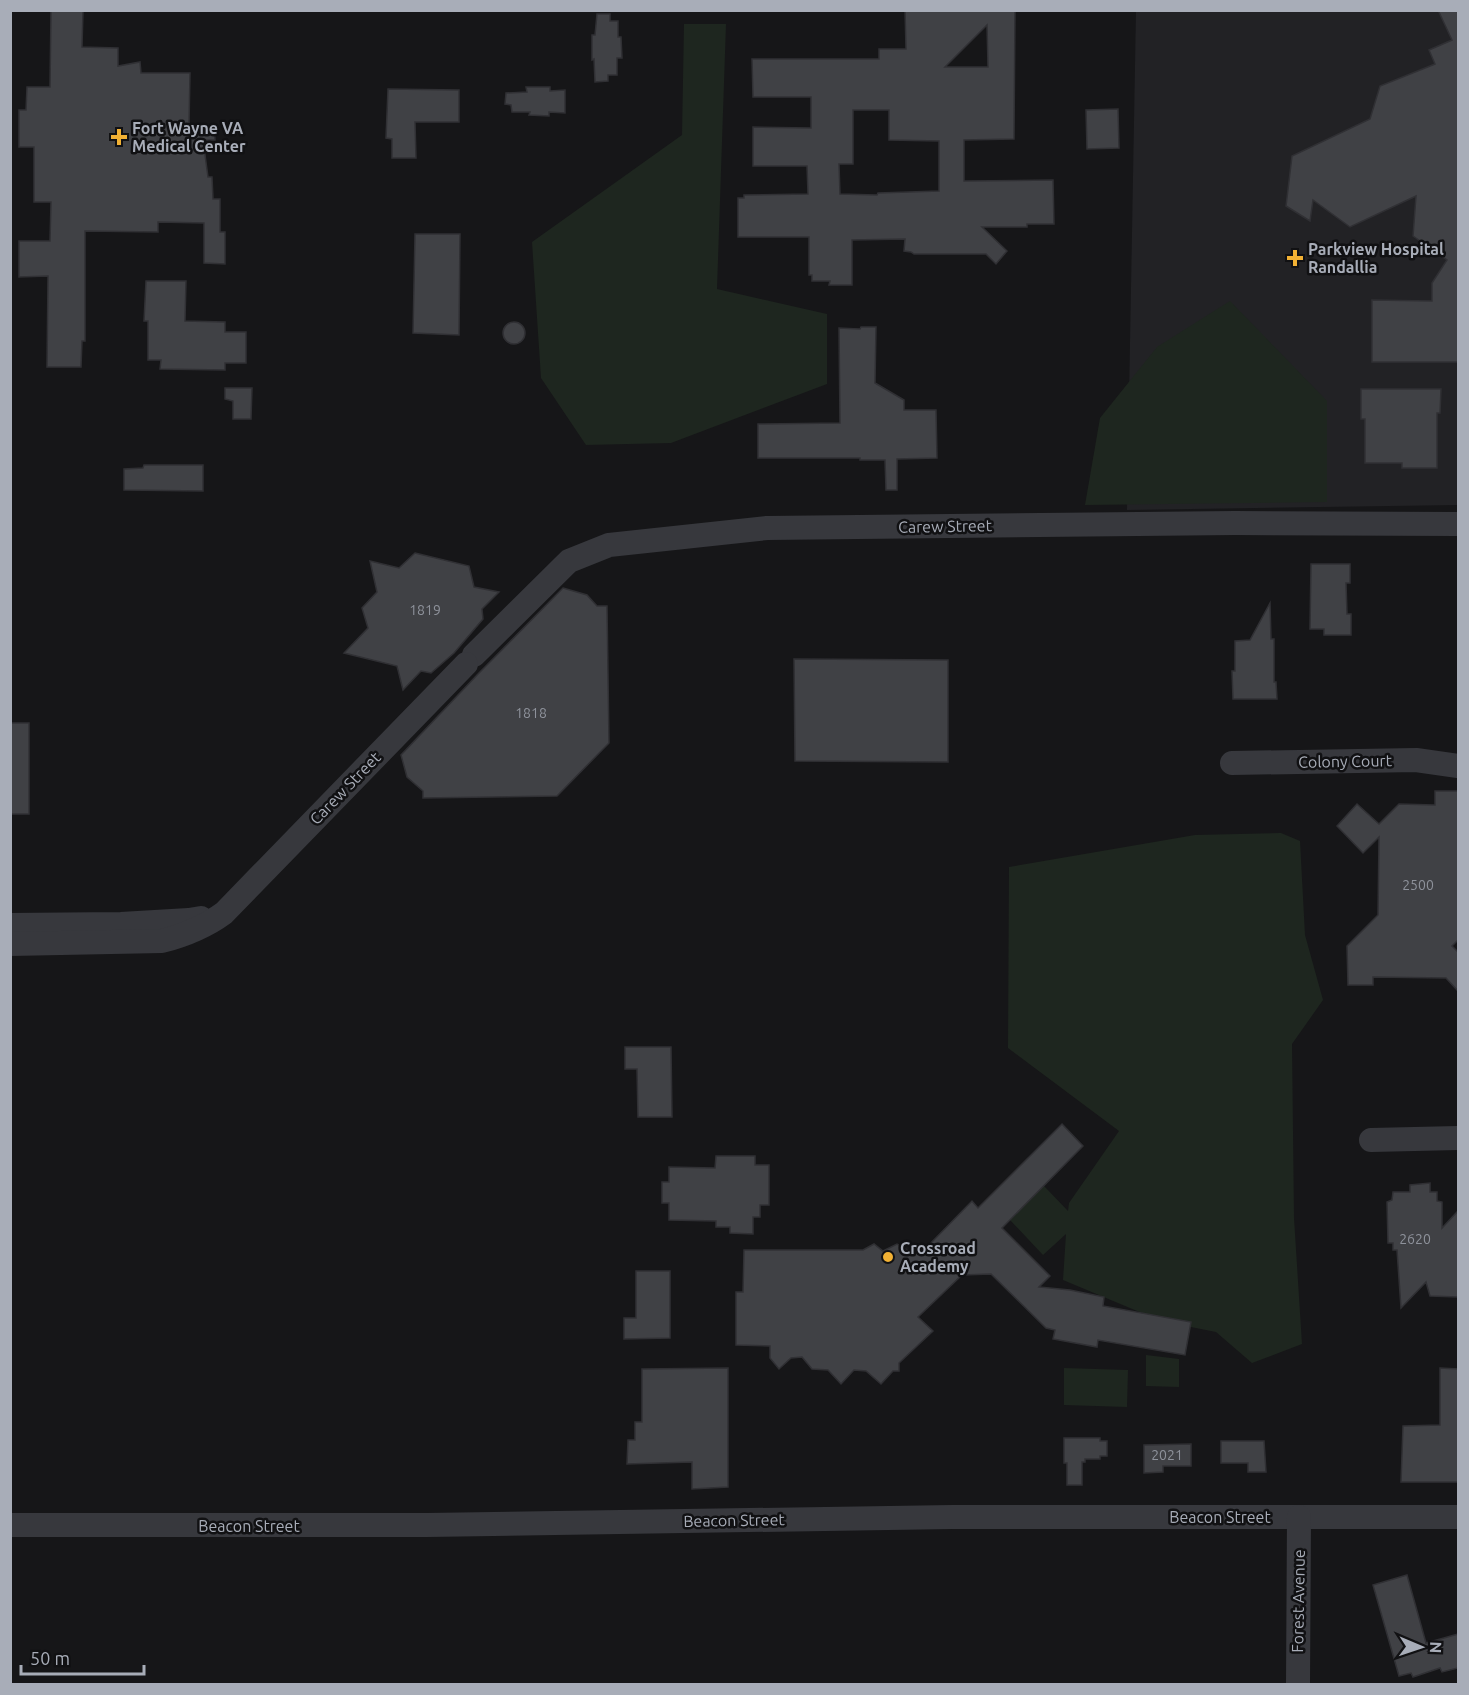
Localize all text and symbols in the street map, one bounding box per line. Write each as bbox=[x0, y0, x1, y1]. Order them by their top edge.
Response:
place label: Fort Wayne VA Medical Center bbox=[132, 119, 246, 155]
marker: Fort Wayne VA Medical Center bbox=[110, 128, 128, 146]
place label: Parkview Hospital Randallia bbox=[1308, 240, 1444, 276]
marker: Parkview Hospital Randallia bbox=[1286, 249, 1304, 267]
street label: Carew Street bbox=[898, 516, 993, 536]
house number: 1819 bbox=[409, 602, 441, 618]
house number: 1818 bbox=[515, 705, 547, 721]
street label: Carew Street bbox=[306, 748, 385, 828]
street label: Colony Court bbox=[1298, 751, 1393, 771]
house number: 2500 bbox=[1402, 877, 1434, 893]
house number: 2620 bbox=[1399, 1231, 1431, 1247]
place label: Crossroad Academy bbox=[900, 1239, 976, 1275]
marker: Crossroad Academy bbox=[881, 1250, 895, 1264]
house number: 2021 bbox=[1151, 1447, 1183, 1463]
street label: Beacon Street bbox=[1169, 1508, 1271, 1526]
street label: Beacon Street bbox=[683, 1510, 786, 1530]
street label: Beacon Street bbox=[198, 1517, 300, 1535]
street label: Forest Avenue bbox=[1288, 1549, 1308, 1653]
north arrow bbox=[1391, 1617, 1451, 1677]
scale bar bbox=[21, 1638, 144, 1676]
text: N bbox=[1427, 1641, 1445, 1654]
text: 50 m bbox=[30, 1648, 70, 1668]

